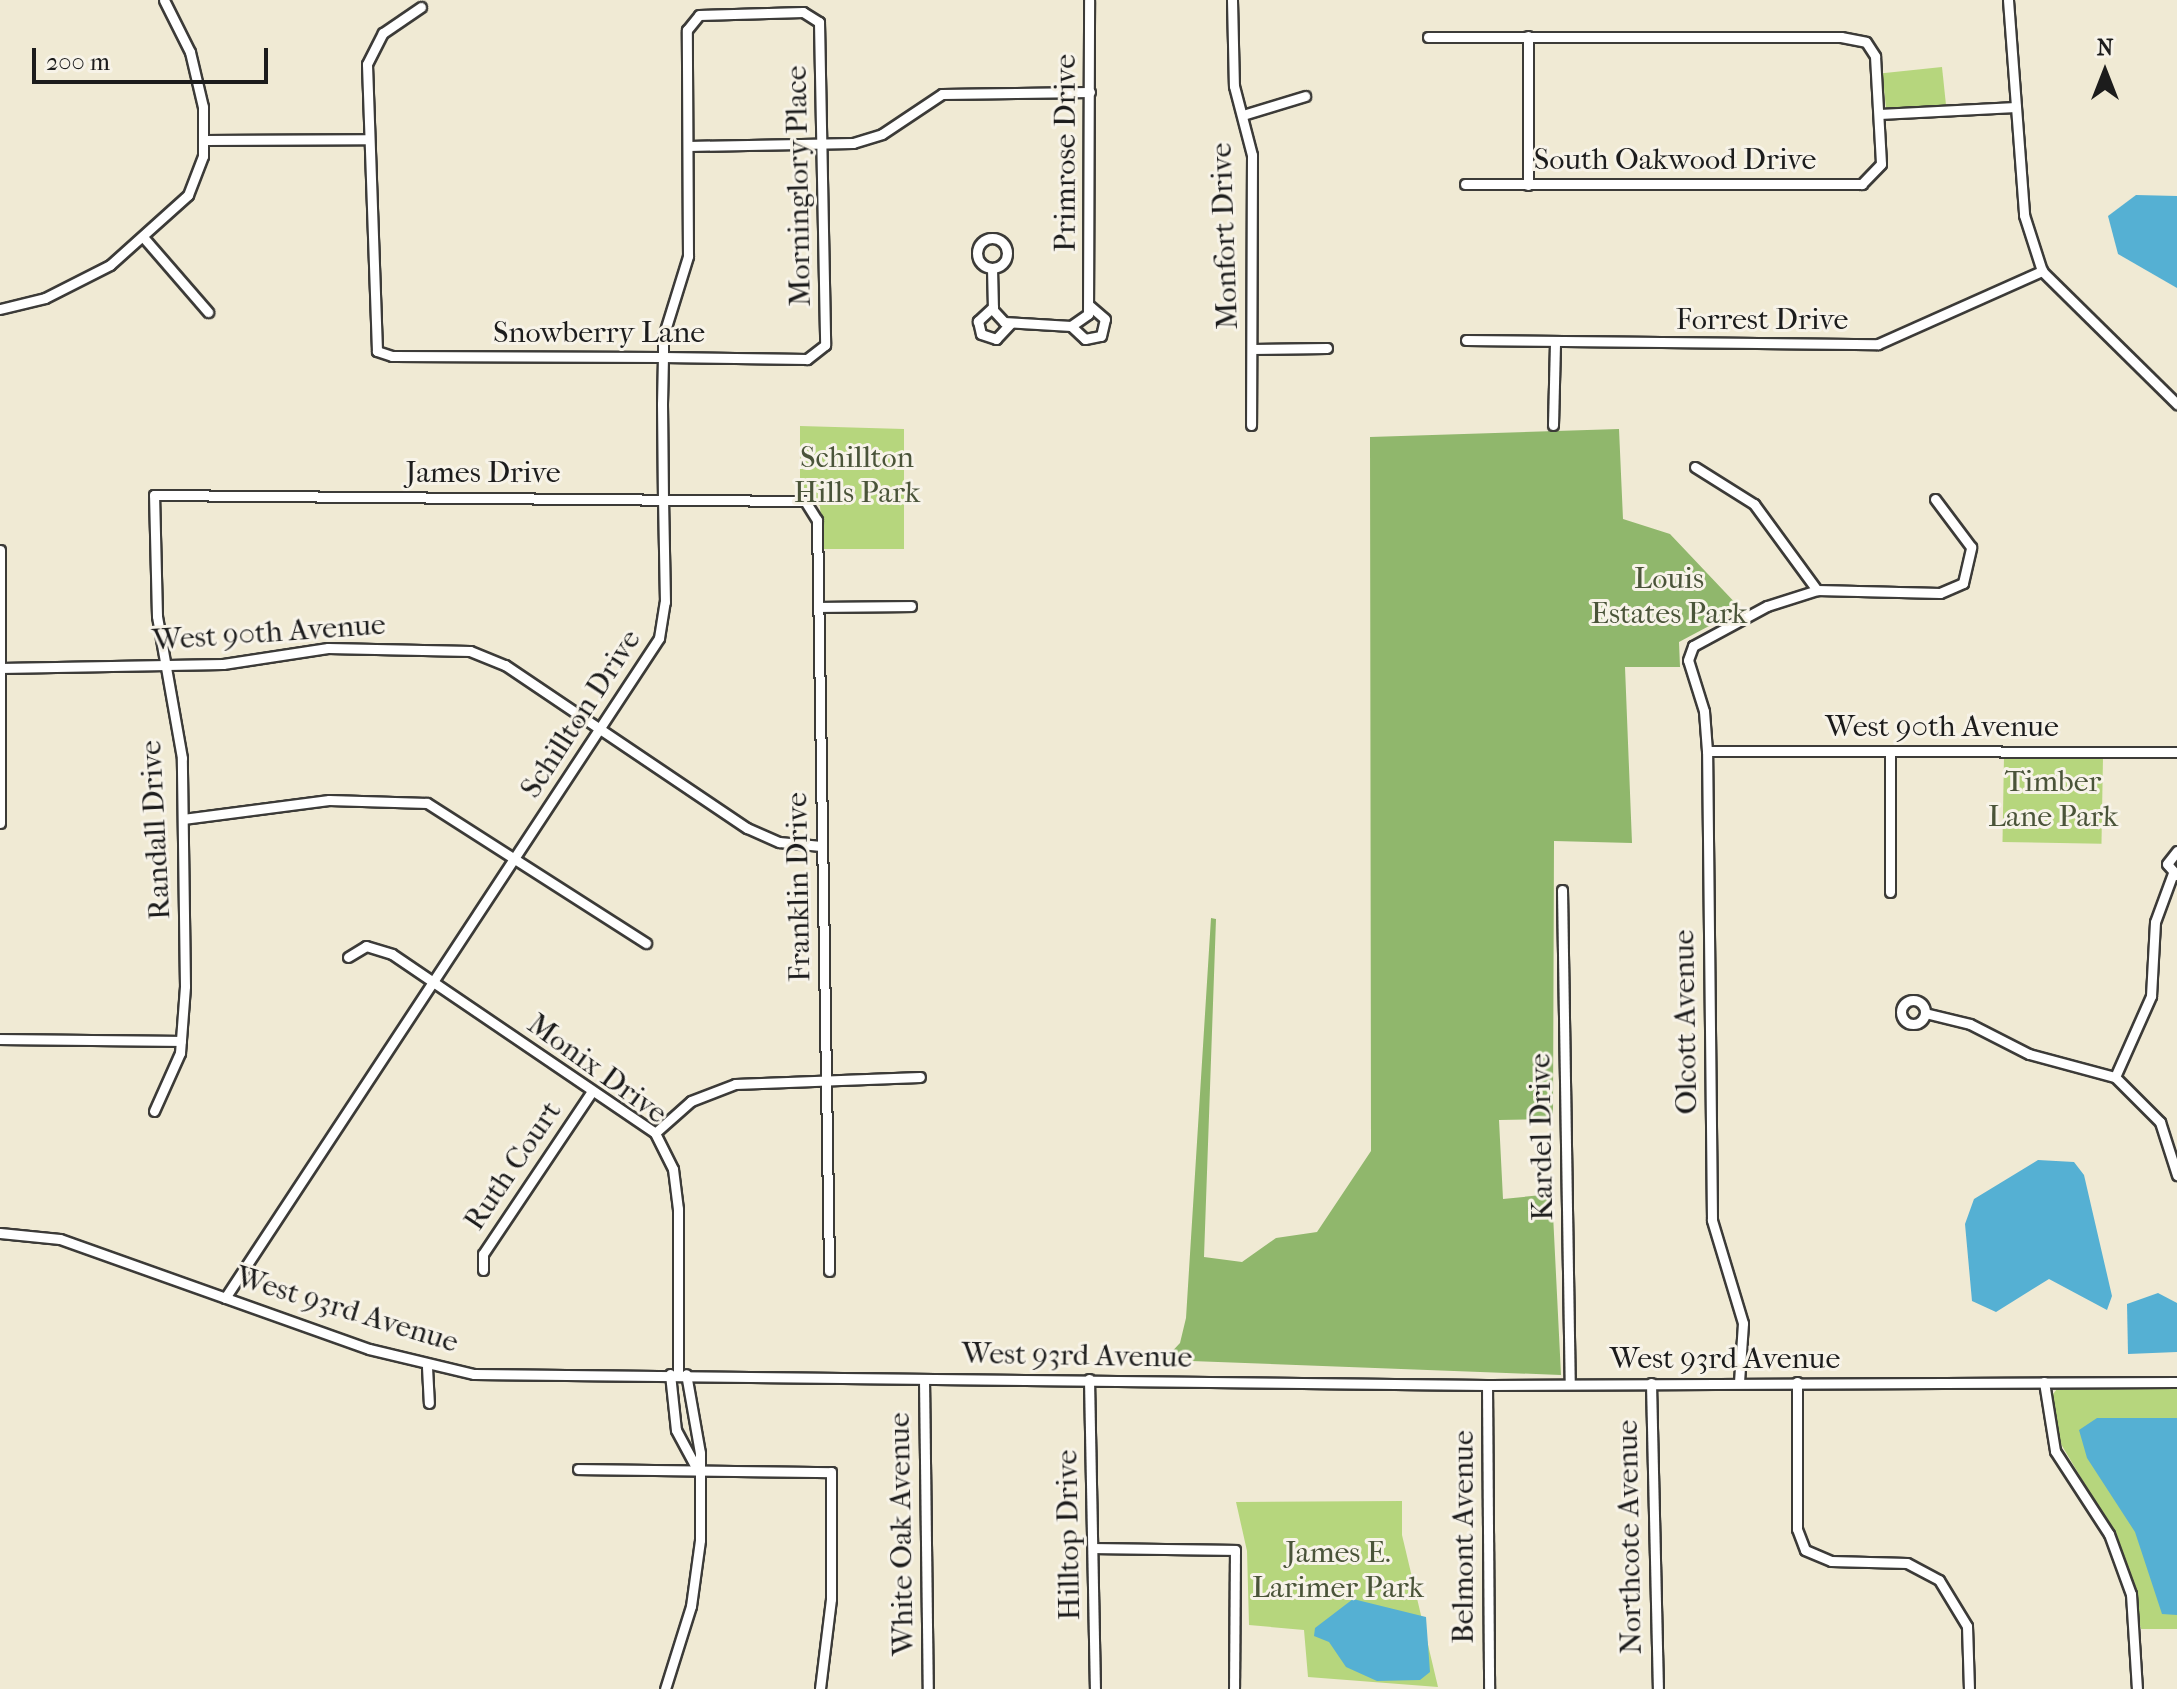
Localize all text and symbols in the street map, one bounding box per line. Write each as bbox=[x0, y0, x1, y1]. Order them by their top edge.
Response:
scale bar bbox=[36, 32, 272, 82]
north arrow bbox=[2065, 32, 2145, 112]
text: N bbox=[2097, 35, 2113, 61]
text: 200 m bbox=[46, 48, 110, 76]
street label: Primrose Drive bbox=[1048, 54, 1084, 252]
street label: Morninglory Place bbox=[779, 65, 819, 307]
street label: Monfort Drive bbox=[1204, 142, 1246, 330]
street label: South Oakwood Drive bbox=[1534, 142, 1816, 178]
street label: Forrest Drive bbox=[1676, 302, 1848, 338]
street label: Snowberry Lane bbox=[493, 315, 705, 351]
park label: Schillton Hills Park bbox=[794, 440, 920, 510]
street label: James Drive bbox=[406, 455, 560, 491]
park label: Louis Estates Park bbox=[1591, 561, 1747, 632]
street label: West 90th Avenue bbox=[151, 607, 387, 659]
street label: Schillton Drive bbox=[513, 623, 649, 805]
street label: West 90th Avenue bbox=[1825, 709, 2059, 745]
street label: Randall Drive bbox=[133, 739, 179, 921]
park label: Timber Lane Park bbox=[1988, 764, 2118, 834]
street label: Franklin Drive bbox=[779, 792, 819, 982]
street label: Olcott Avenue bbox=[1666, 929, 1706, 1115]
street label: Monix Drive bbox=[520, 1006, 674, 1132]
street label: Kardel Drive bbox=[1523, 1053, 1561, 1221]
street label: Ruth Court bbox=[457, 1095, 569, 1237]
street label: West 93rd Avenue bbox=[232, 1259, 462, 1361]
street label: West 93rd Avenue bbox=[961, 1336, 1193, 1376]
street label: West 93rd Avenue bbox=[1610, 1341, 1840, 1377]
street label: White Oak Avenue bbox=[882, 1412, 922, 1656]
street label: Northcote Avenue bbox=[1610, 1419, 1650, 1655]
street label: Belmont Avenue bbox=[1446, 1430, 1482, 1644]
street label: Hilltop Drive bbox=[1050, 1449, 1088, 1621]
park label: James E. Larimer Park bbox=[1252, 1535, 1424, 1606]

